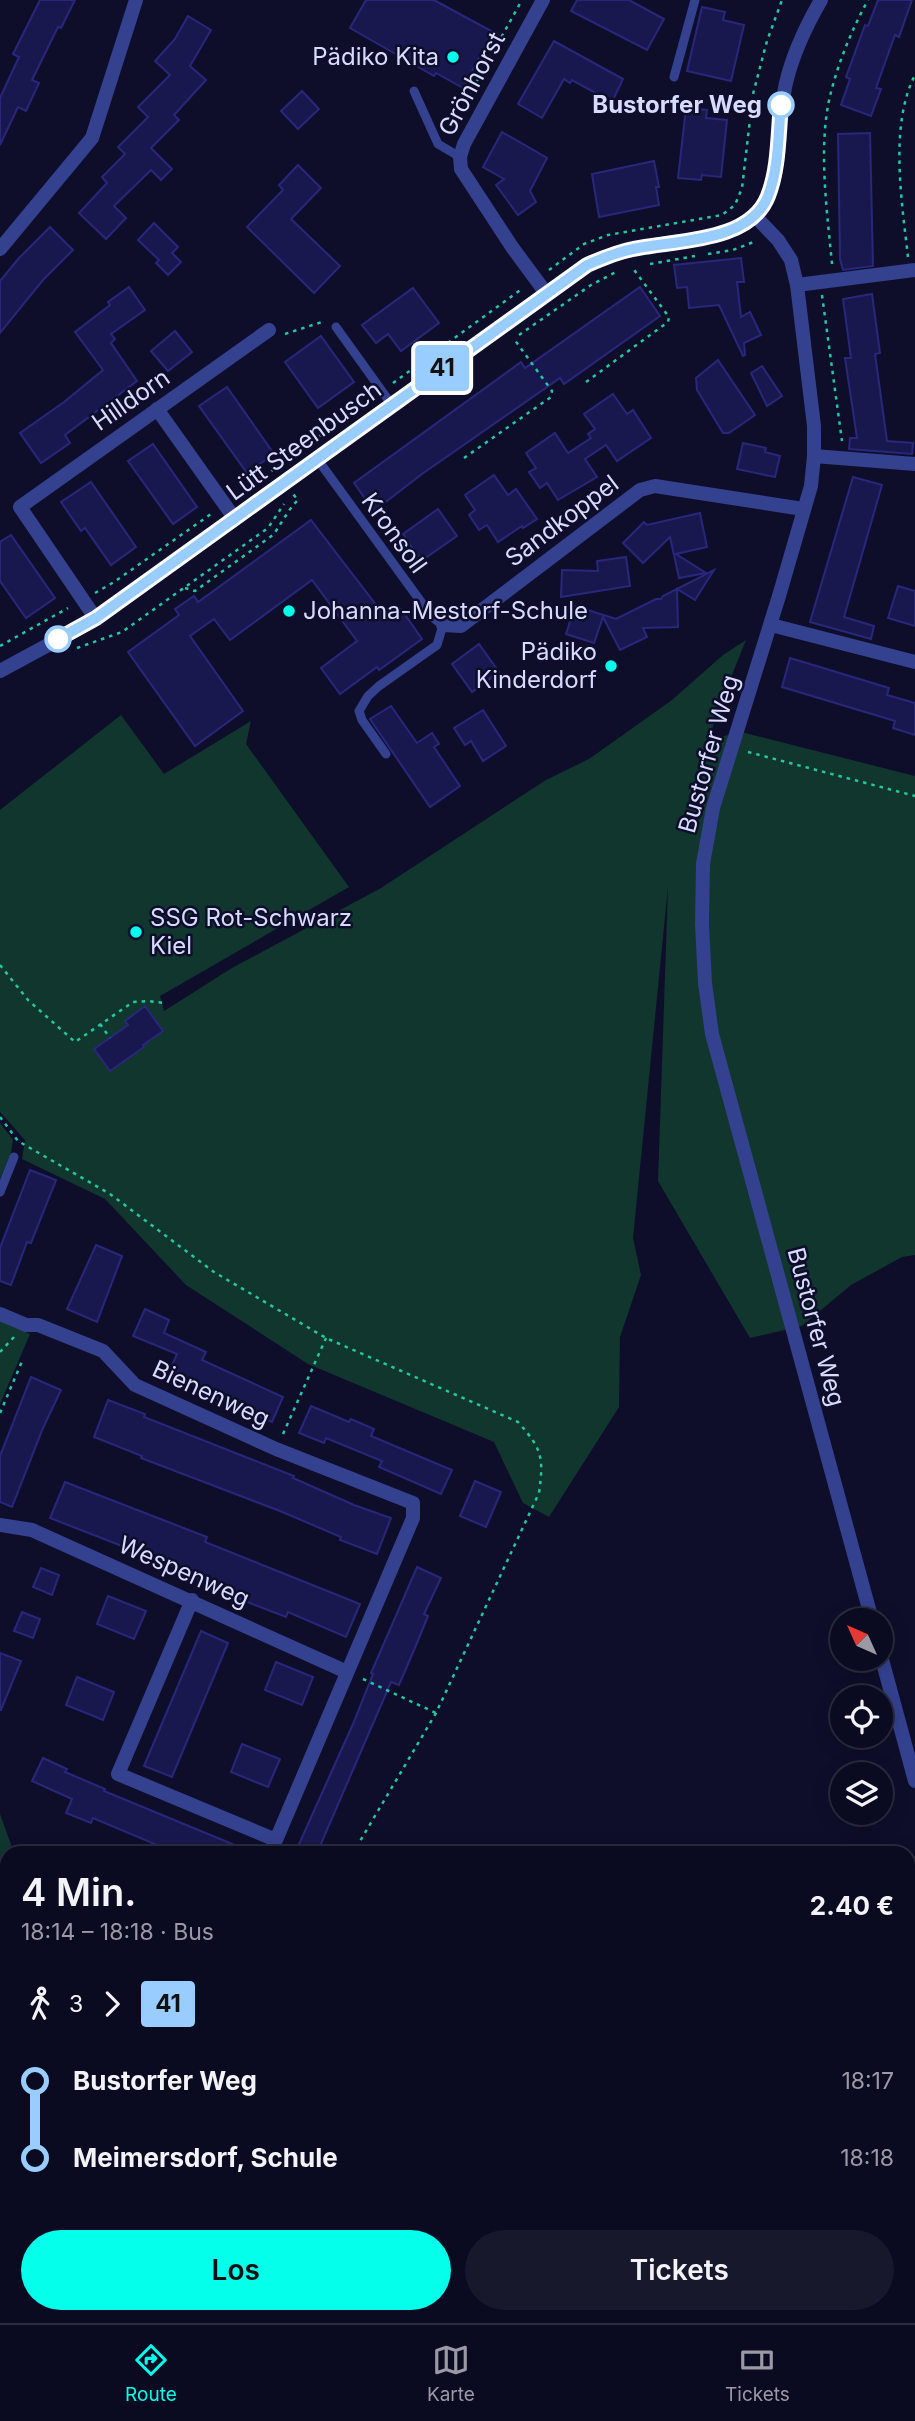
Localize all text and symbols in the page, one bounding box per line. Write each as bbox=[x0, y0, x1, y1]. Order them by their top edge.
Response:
street label: Grönhorst bbox=[432, 27, 511, 141]
place label: Pädiko Kita bbox=[312, 42, 439, 71]
marker: Pädiko Kita bbox=[445, 49, 461, 65]
place label: Bustorfer Weg bbox=[592, 90, 762, 119]
marker: Bustorfer Weg bbox=[768, 92, 794, 118]
line badge: 41 bbox=[410, 345, 474, 391]
text: 41 bbox=[429, 353, 455, 382]
street label: Hilldorn bbox=[86, 362, 175, 437]
street label: Lütt Steenbusch bbox=[221, 375, 387, 506]
street label: Sandkoppel bbox=[499, 469, 624, 572]
street label: Kronsoll bbox=[356, 487, 433, 578]
place label: Johanna-Mestorf-Schule bbox=[303, 596, 588, 625]
marker: Johanna-Mestorf-Schule bbox=[281, 603, 297, 619]
unlabelled marker bbox=[45, 626, 71, 652]
place label: Pädiko Kinderdorf bbox=[476, 637, 597, 694]
marker: Pädiko Kinderdorf bbox=[603, 658, 619, 674]
street label: Bustorfer Weg bbox=[672, 671, 745, 836]
place label: SSG Rot-Schwarz Kiel bbox=[150, 903, 352, 960]
marker: SSG Rot-Schwarz Kiel bbox=[128, 924, 144, 940]
street label: Bustorfer Weg bbox=[781, 1244, 852, 1409]
street label: Bienenweg bbox=[148, 1354, 274, 1433]
street label: Wespenweg bbox=[114, 1530, 254, 1613]
north arrow bbox=[830, 1608, 892, 1671]
map controls bbox=[830, 1608, 893, 1825]
button: locate bbox=[830, 1685, 893, 1748]
button: layers bbox=[830, 1762, 893, 1825]
text: 4 Min. bbox=[21, 1869, 136, 1915]
text: 2.40 € bbox=[810, 1890, 894, 1921]
text: 18:14 – 18:18 · Bus bbox=[21, 1918, 214, 1946]
icon: walk bbox=[21, 1985, 59, 2023]
icon: forward bbox=[93, 1985, 131, 2023]
text: 41 bbox=[155, 1989, 181, 2018]
text: 3 bbox=[69, 1990, 83, 2018]
text: Bustorfer Weg bbox=[73, 2065, 257, 2096]
text: 18:17 bbox=[841, 2067, 894, 2095]
text: Meimersdorf, Schule bbox=[73, 2142, 338, 2173]
text: 18:18 bbox=[840, 2144, 894, 2172]
button: Los bbox=[21, 2230, 451, 2310]
button: Tickets bbox=[465, 2230, 894, 2310]
tab: Route bbox=[125, 2341, 177, 2406]
tab: Karte bbox=[427, 2341, 475, 2406]
tab: Tickets bbox=[725, 2341, 790, 2406]

